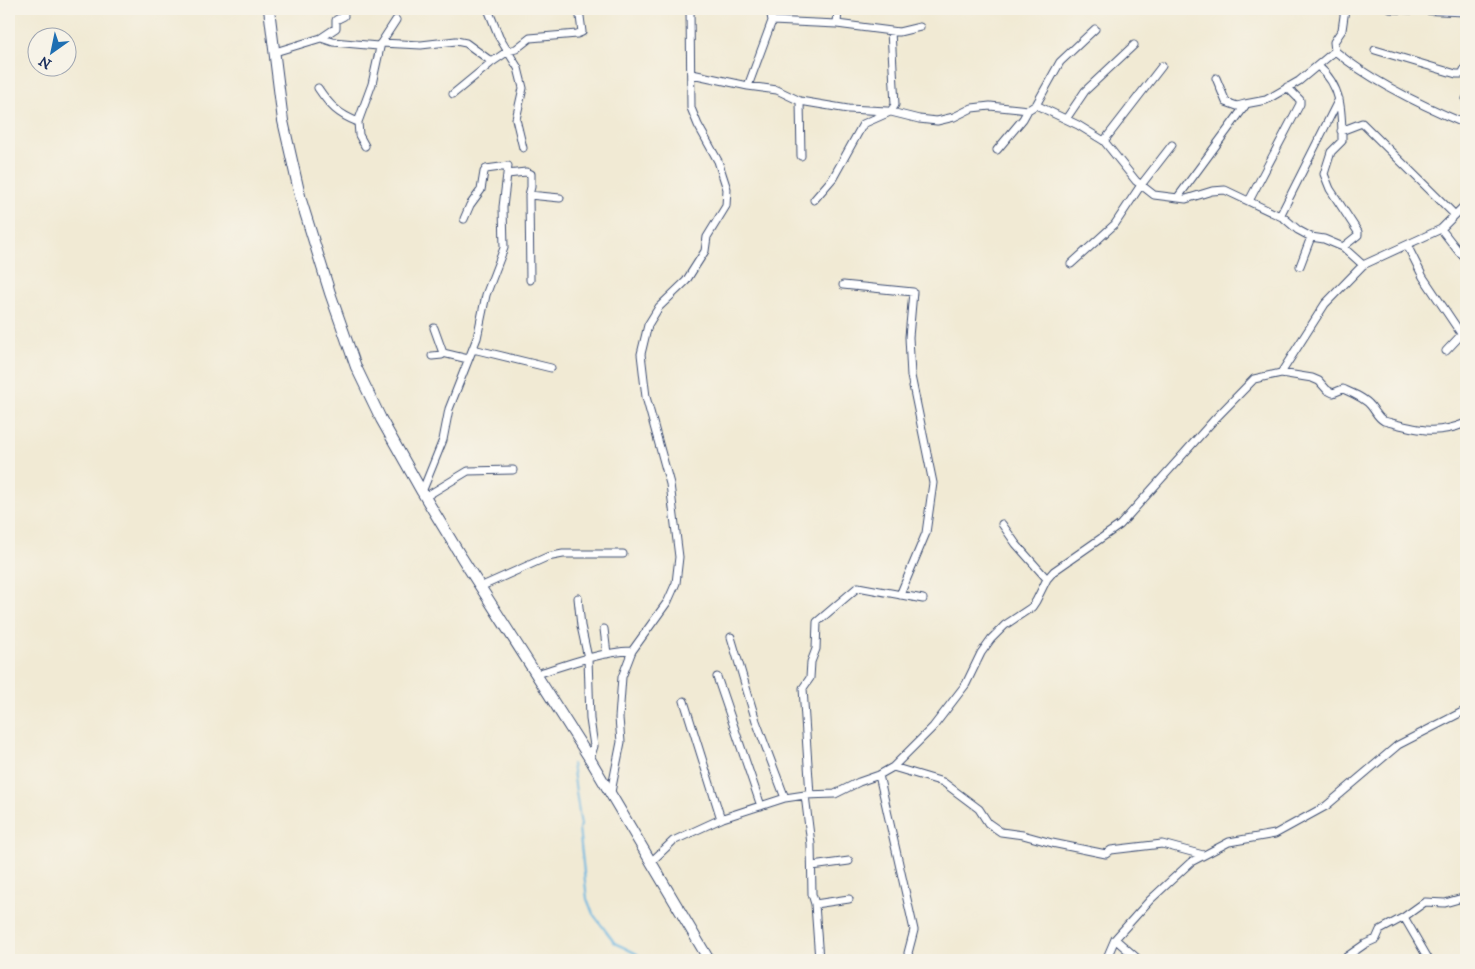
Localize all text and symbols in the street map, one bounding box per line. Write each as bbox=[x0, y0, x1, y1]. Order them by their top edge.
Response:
north arrow bbox=[28, 28, 78, 78]
text: N bbox=[35, 51, 55, 73]

